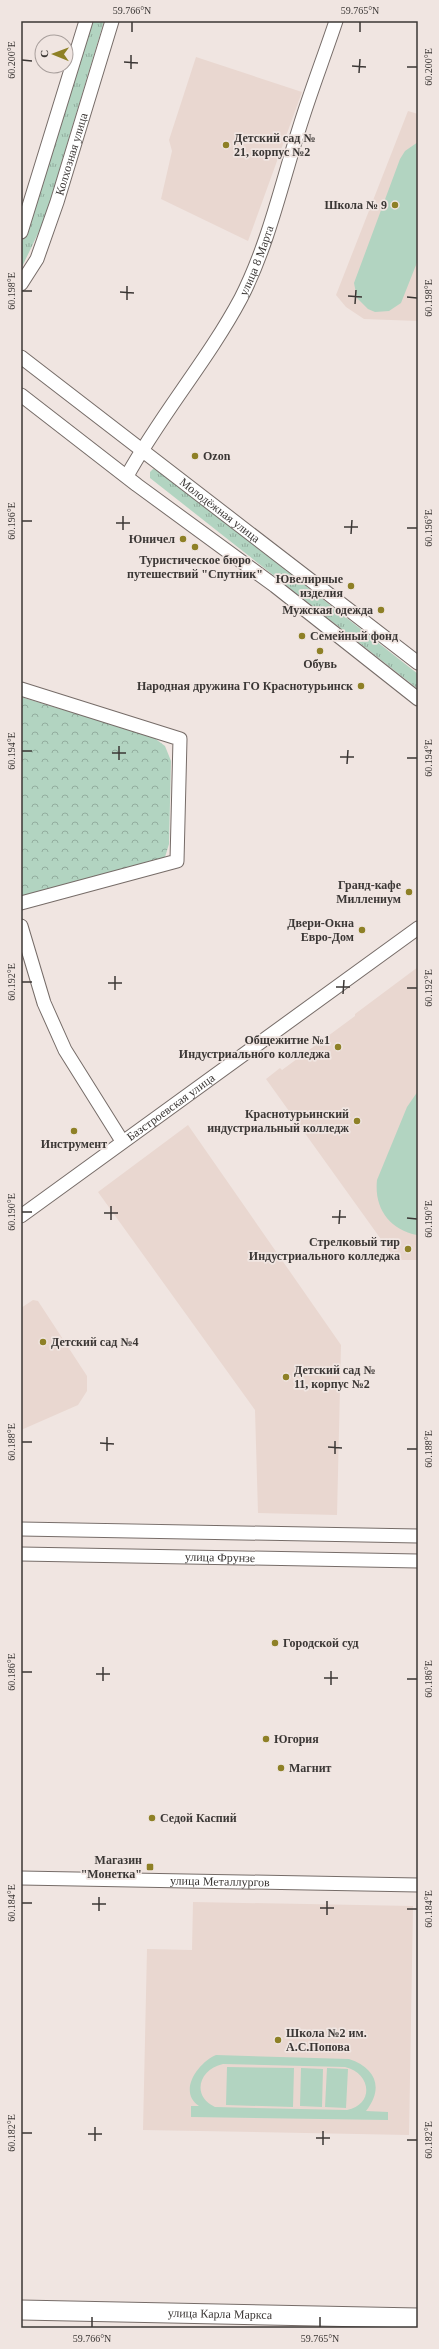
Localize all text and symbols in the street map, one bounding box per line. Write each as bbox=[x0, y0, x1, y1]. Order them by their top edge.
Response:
text: 59.766°N bbox=[113, 5, 151, 16]
text: 59.765°N bbox=[341, 5, 379, 16]
north arrow bbox=[34, 34, 74, 74]
text: 60.200°E bbox=[6, 41, 17, 79]
text: 60.200°E bbox=[423, 48, 434, 86]
text: С bbox=[38, 50, 50, 58]
street label: Колхозная улица bbox=[52, 111, 91, 197]
place label: Детский сад № 21, корпус №2 bbox=[234, 131, 315, 159]
marker: Детский сад № 21, корпус №2 bbox=[221, 140, 231, 150]
place label: Школа № 9 bbox=[324, 198, 387, 212]
marker: Школа № 9 bbox=[390, 200, 400, 210]
street label: улица 8 Марта bbox=[236, 223, 277, 298]
text: 60.198°E bbox=[6, 272, 17, 310]
text: 60.198°E bbox=[423, 279, 434, 317]
place label: Ozon bbox=[203, 449, 231, 463]
marker: Ozon bbox=[190, 451, 200, 461]
street label: Молодёжная улица bbox=[177, 475, 263, 546]
text: 60.196°E bbox=[6, 502, 17, 540]
text: 60.196°E bbox=[423, 509, 434, 547]
place label: Юничел bbox=[129, 532, 175, 546]
marker: Юничел bbox=[178, 534, 188, 544]
marker: Туристическое бюро путешествий "Спутник" bbox=[190, 542, 200, 552]
place label: Туристическое бюро путешествий "Спутник" bbox=[127, 553, 263, 581]
place label: Ювелирные изделия bbox=[276, 572, 344, 600]
marker: Ювелирные изделия bbox=[346, 581, 356, 591]
place label: Мужская одежда bbox=[282, 603, 373, 617]
marker: Мужская одежда bbox=[376, 605, 386, 615]
place label: Семейный фонд bbox=[310, 629, 398, 643]
marker: Семейный фонд bbox=[297, 631, 307, 641]
marker: Обувь bbox=[315, 646, 325, 656]
place label: Обувь bbox=[303, 657, 338, 671]
place label: Народная дружина ГО Краснотурьинск bbox=[137, 679, 353, 693]
marker: Народная дружина ГО Краснотурьинск bbox=[356, 681, 366, 691]
text: 60.194°E bbox=[6, 732, 17, 770]
text: 60.194°E bbox=[423, 739, 434, 777]
place label: Гранд-кафе Миллениум bbox=[336, 878, 402, 906]
marker: Гранд-кафе Миллениум bbox=[404, 887, 414, 897]
place label: Двери-Окна Евро-Дом bbox=[287, 916, 354, 944]
marker: Двери-Окна Евро-Дом bbox=[357, 925, 367, 935]
text: 60.192°E bbox=[6, 963, 17, 1001]
text: 60.192°E bbox=[423, 969, 434, 1007]
place label: Общежитие №1 Индустриального колледжа bbox=[179, 1033, 330, 1061]
marker: Общежитие №1 Индустриального колледжа bbox=[333, 1042, 343, 1052]
street label: Базстроевская улица bbox=[124, 1070, 218, 1144]
place label: Краснотурьинский индустриальный колледж bbox=[207, 1107, 349, 1135]
marker: Краснотурьинский индустриальный колледж bbox=[352, 1116, 362, 1126]
marker: Инструмент bbox=[69, 1126, 79, 1136]
place label: Инструмент bbox=[41, 1137, 107, 1151]
text: 60.190°E bbox=[6, 1193, 17, 1231]
text: 60.190°E bbox=[423, 1200, 434, 1238]
place label: Стрелковый тир Индустриального колледжа bbox=[249, 1235, 400, 1263]
marker: Стрелковый тир Индустриального колледжа bbox=[403, 1244, 413, 1254]
place label: Детский сад №4 bbox=[51, 1335, 138, 1349]
marker: Детский сад №4 bbox=[38, 1337, 48, 1347]
place label: Детский сад № 11, корпус №2 bbox=[294, 1363, 375, 1391]
marker: Детский сад № 11, корпус №2 bbox=[281, 1372, 291, 1382]
text: 60.188°E bbox=[6, 1423, 17, 1461]
text: 60.188°E bbox=[423, 1430, 434, 1468]
street label: улица Фрунзе bbox=[185, 1550, 255, 1565]
place label: Городской суд bbox=[283, 1636, 358, 1650]
marker: Городской суд bbox=[270, 1638, 280, 1648]
text: 60.186°E bbox=[6, 1653, 17, 1691]
text: 60.186°E bbox=[423, 1660, 434, 1698]
place label: Югория bbox=[274, 1732, 319, 1746]
marker: Югория bbox=[261, 1734, 271, 1744]
place label: Магнит bbox=[289, 1761, 332, 1775]
marker: Магнит bbox=[276, 1763, 286, 1773]
place label: Седой Каспий bbox=[160, 1811, 237, 1825]
marker: Седой Каспий bbox=[147, 1813, 157, 1823]
place label: Магазин "Монетка" bbox=[81, 1853, 142, 1881]
marker: Магазин "Монетка" bbox=[145, 1862, 155, 1872]
street label: улица Металлургов bbox=[170, 1874, 270, 1889]
text: 60.184°E bbox=[6, 1884, 17, 1922]
text: 60.184°E bbox=[423, 1890, 434, 1928]
place label: Школа №2 им. А.С.Попова bbox=[286, 2026, 367, 2054]
marker: Школа №2 им. А.С.Попова bbox=[273, 2035, 283, 2045]
text: 60.182°E bbox=[6, 2114, 17, 2152]
text: 60.182°E bbox=[423, 2121, 434, 2159]
street label: улица Карла Маркса bbox=[168, 2306, 273, 2322]
text: 59.766°N bbox=[73, 2333, 111, 2344]
text: 59.765°N bbox=[301, 2333, 339, 2344]

